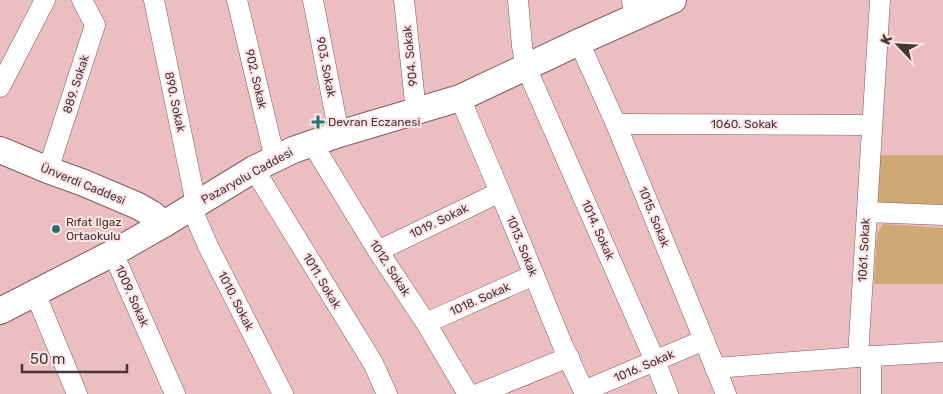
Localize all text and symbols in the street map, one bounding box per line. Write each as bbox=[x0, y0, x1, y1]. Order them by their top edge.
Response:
north arrow bbox=[873, 20, 923, 70]
street label: 904. Sokak bbox=[400, 24, 420, 87]
text: K bbox=[877, 31, 897, 48]
street label: 903. Sokak bbox=[313, 36, 339, 99]
street label: 902. Sokak bbox=[242, 48, 270, 111]
street label: 889. Sokak bbox=[60, 52, 92, 115]
street label: 890. Sokak bbox=[162, 71, 188, 134]
place label: Devran Eczanesi bbox=[328, 115, 420, 129]
marker: Devran Eczanesi bbox=[312, 116, 324, 128]
street label: 1060. Sokak bbox=[711, 117, 778, 131]
street label: Pazaryolu Caddesi bbox=[199, 145, 295, 207]
street label: Ünverdi Caddesi bbox=[38, 161, 128, 208]
street label: 1015. Sokak bbox=[635, 185, 673, 250]
street label: 1014. Sokak bbox=[579, 198, 618, 263]
street label: 1019. Sokak bbox=[407, 200, 471, 241]
street label: 1013. Sokak bbox=[503, 214, 541, 279]
place label: Rıfat Ilgaz Ortaokulu bbox=[66, 215, 122, 243]
street label: 1061. Sokak bbox=[855, 217, 873, 282]
marker: Rıfat Ilgaz Ortaokulu bbox=[50, 223, 62, 235]
street label: 1012. Sokak bbox=[367, 237, 414, 299]
street label: 1011. Sokak bbox=[300, 251, 344, 312]
street label: 1009. Sokak bbox=[112, 263, 152, 330]
street label: 1010. Sokak bbox=[215, 269, 257, 334]
street label: 1018. Sokak bbox=[448, 279, 513, 319]
scale bar bbox=[22, 342, 128, 374]
street label: 1016. Sokak bbox=[612, 347, 677, 385]
text: 50 m bbox=[30, 350, 65, 368]

